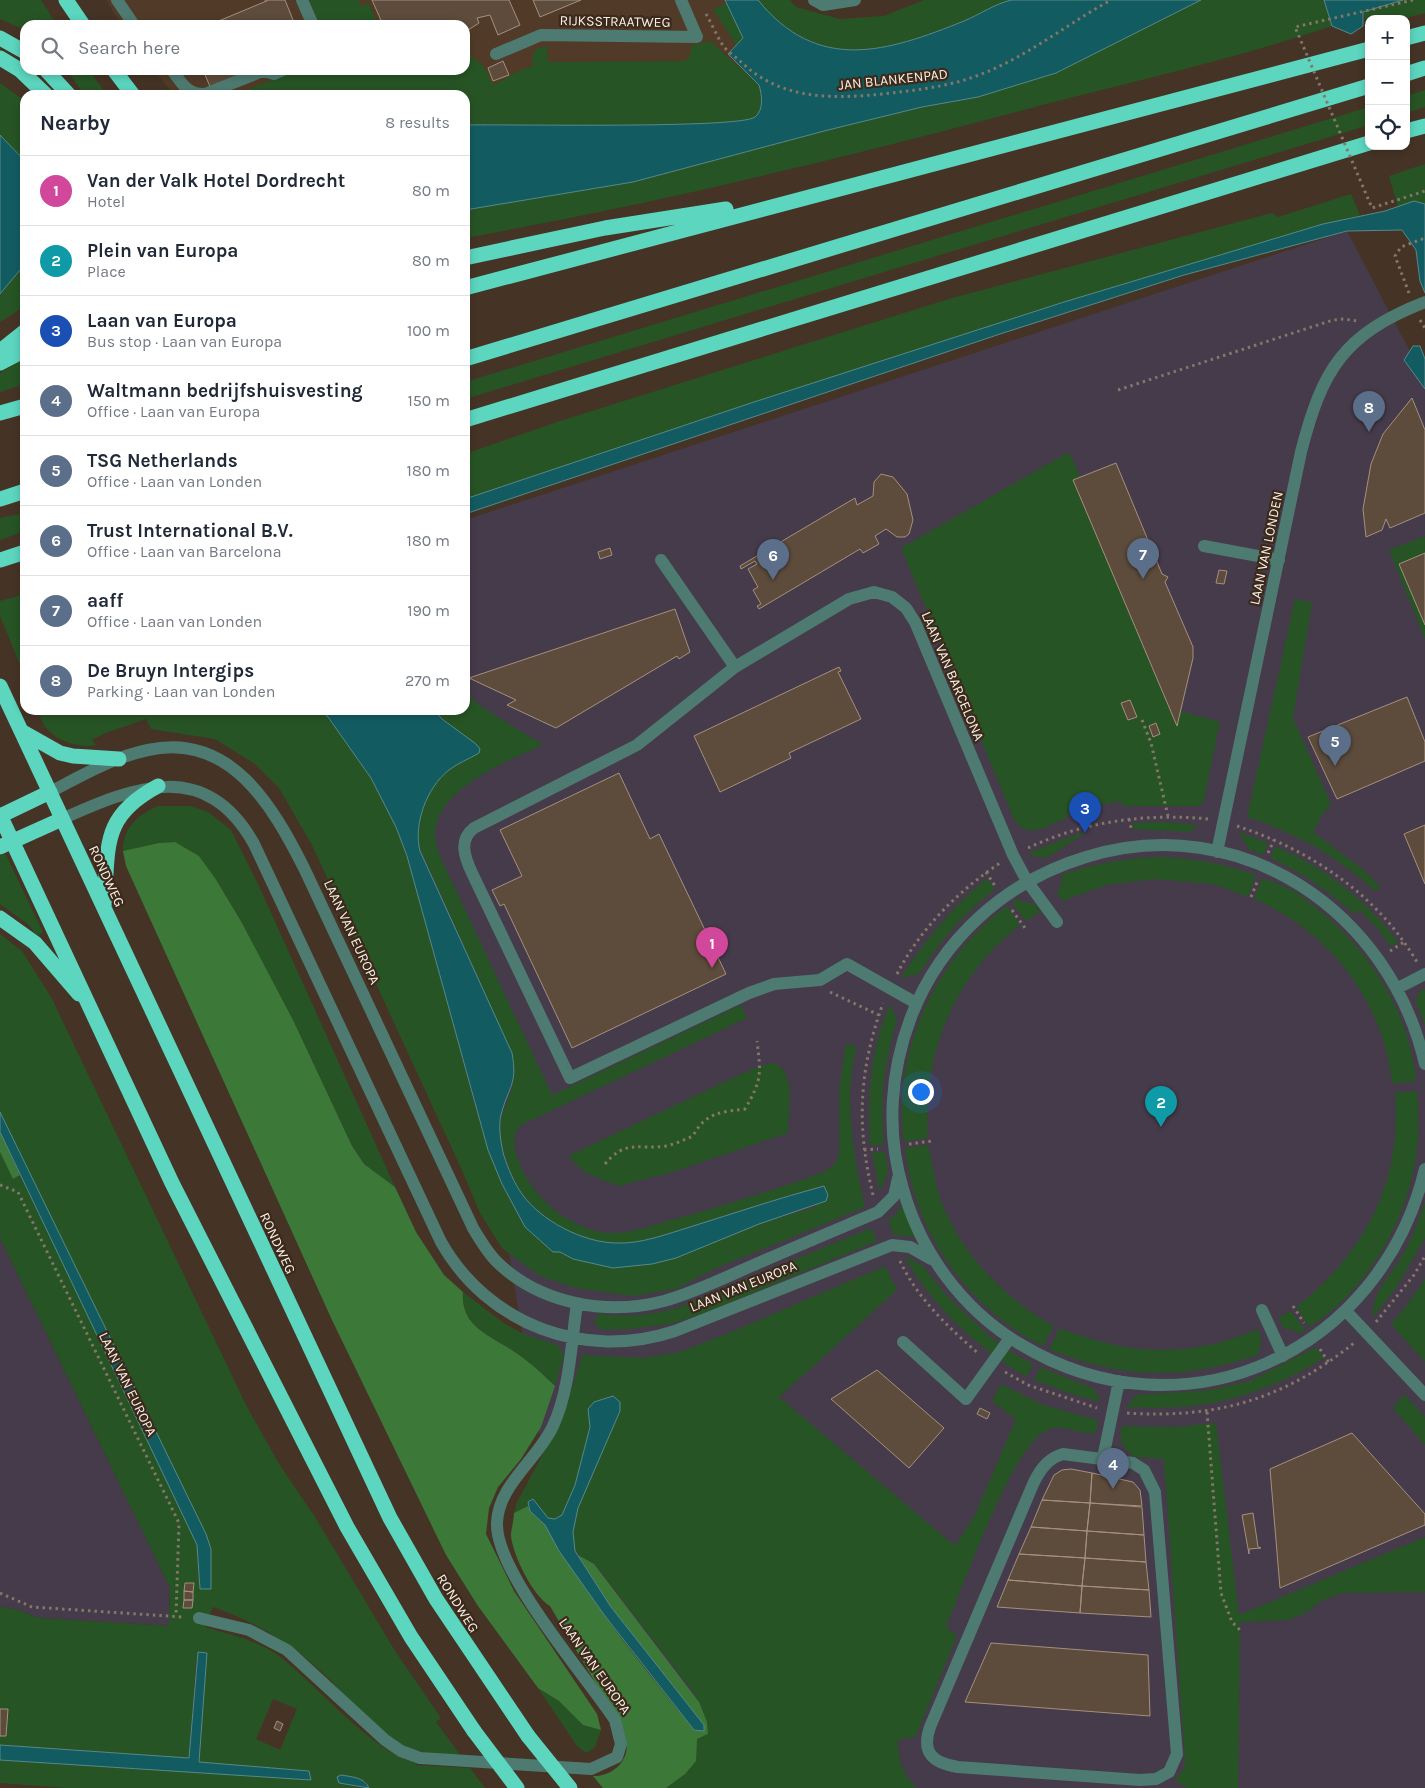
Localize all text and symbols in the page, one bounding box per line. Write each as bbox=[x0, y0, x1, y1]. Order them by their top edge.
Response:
street label: RIJKSSTRAATWEG bbox=[559, 12, 671, 31]
map controls bbox=[1365, 15, 1410, 150]
button: + bbox=[1365, 15, 1410, 60]
search box bbox=[20, 20, 470, 75]
icon: search bbox=[38, 34, 66, 62]
text: Search here bbox=[78, 37, 180, 59]
button: − bbox=[1365, 60, 1410, 105]
street label: JAN BLANKENPAD bbox=[838, 65, 949, 94]
button: locate bbox=[1365, 105, 1410, 150]
text: Nearby bbox=[40, 111, 110, 135]
text: 8 results bbox=[385, 113, 450, 132]
text: Van der Valk Hotel Dordrecht bbox=[87, 170, 345, 192]
text: 1 bbox=[53, 181, 59, 200]
text: 80 m bbox=[412, 181, 450, 200]
text: Hotel bbox=[87, 192, 125, 211]
text: Plein van Europa bbox=[87, 240, 238, 262]
text: 2 bbox=[51, 251, 61, 270]
text: 80 m bbox=[412, 251, 450, 270]
text: Place bbox=[87, 262, 126, 281]
text: Laan van Europa bbox=[87, 310, 237, 332]
text: 3 bbox=[51, 321, 61, 340]
text: 100 m bbox=[407, 321, 450, 340]
text: Bus stop · Laan van Europa bbox=[87, 332, 282, 351]
text: Waltmann bedrijfshuisvesting bbox=[87, 380, 363, 402]
text: 4 bbox=[51, 391, 61, 410]
text: 150 m bbox=[407, 391, 450, 410]
pin: 8 bbox=[1353, 391, 1385, 432]
text: Office · Laan van Europa bbox=[87, 402, 260, 421]
text: TSG Netherlands bbox=[87, 450, 238, 472]
text: 5 bbox=[51, 461, 61, 480]
text: 180 m bbox=[407, 461, 450, 480]
text: Office · Laan van Londen bbox=[87, 472, 262, 491]
street label: LAAN VAN LONDEN bbox=[1246, 490, 1287, 606]
text: Trust International B.V. bbox=[87, 520, 293, 542]
text: 6 bbox=[51, 531, 61, 550]
text: 180 m bbox=[407, 531, 450, 550]
pin: 7 bbox=[1127, 538, 1159, 579]
pin: 6 bbox=[757, 539, 789, 580]
text: Office · Laan van Barcelona bbox=[87, 542, 282, 561]
text: aaff bbox=[87, 590, 123, 612]
text: 7 bbox=[52, 601, 60, 620]
text: 190 m bbox=[407, 601, 450, 620]
street label: LAAN VAN BARCELONA bbox=[918, 609, 987, 743]
text: Office · Laan van Londen bbox=[87, 612, 262, 631]
text: De Bruyn Intergips bbox=[87, 660, 254, 682]
text: 8 bbox=[51, 671, 61, 690]
text: 270 m bbox=[405, 671, 450, 690]
text: Parking · Laan van Londen bbox=[87, 682, 275, 701]
pin: 5 bbox=[1319, 725, 1351, 766]
pin: 3 bbox=[1069, 792, 1101, 833]
street label: RONDWEG bbox=[85, 843, 128, 910]
street label: LAAN VAN EUROPA bbox=[320, 877, 383, 987]
pin: 1 bbox=[696, 927, 728, 968]
your location bbox=[908, 1079, 934, 1105]
pin: 2 bbox=[1145, 1086, 1177, 1127]
street label: RONDWEG bbox=[256, 1210, 299, 1277]
street label: LAAN VAN EUROPA bbox=[687, 1257, 799, 1316]
street label: LAAN VAN EUROPA bbox=[95, 1329, 160, 1439]
pin: 4 bbox=[1097, 1448, 1129, 1489]
street label: RONDWEG bbox=[433, 1571, 482, 1636]
street label: LAAN VAN EUROPA bbox=[555, 1615, 634, 1718]

